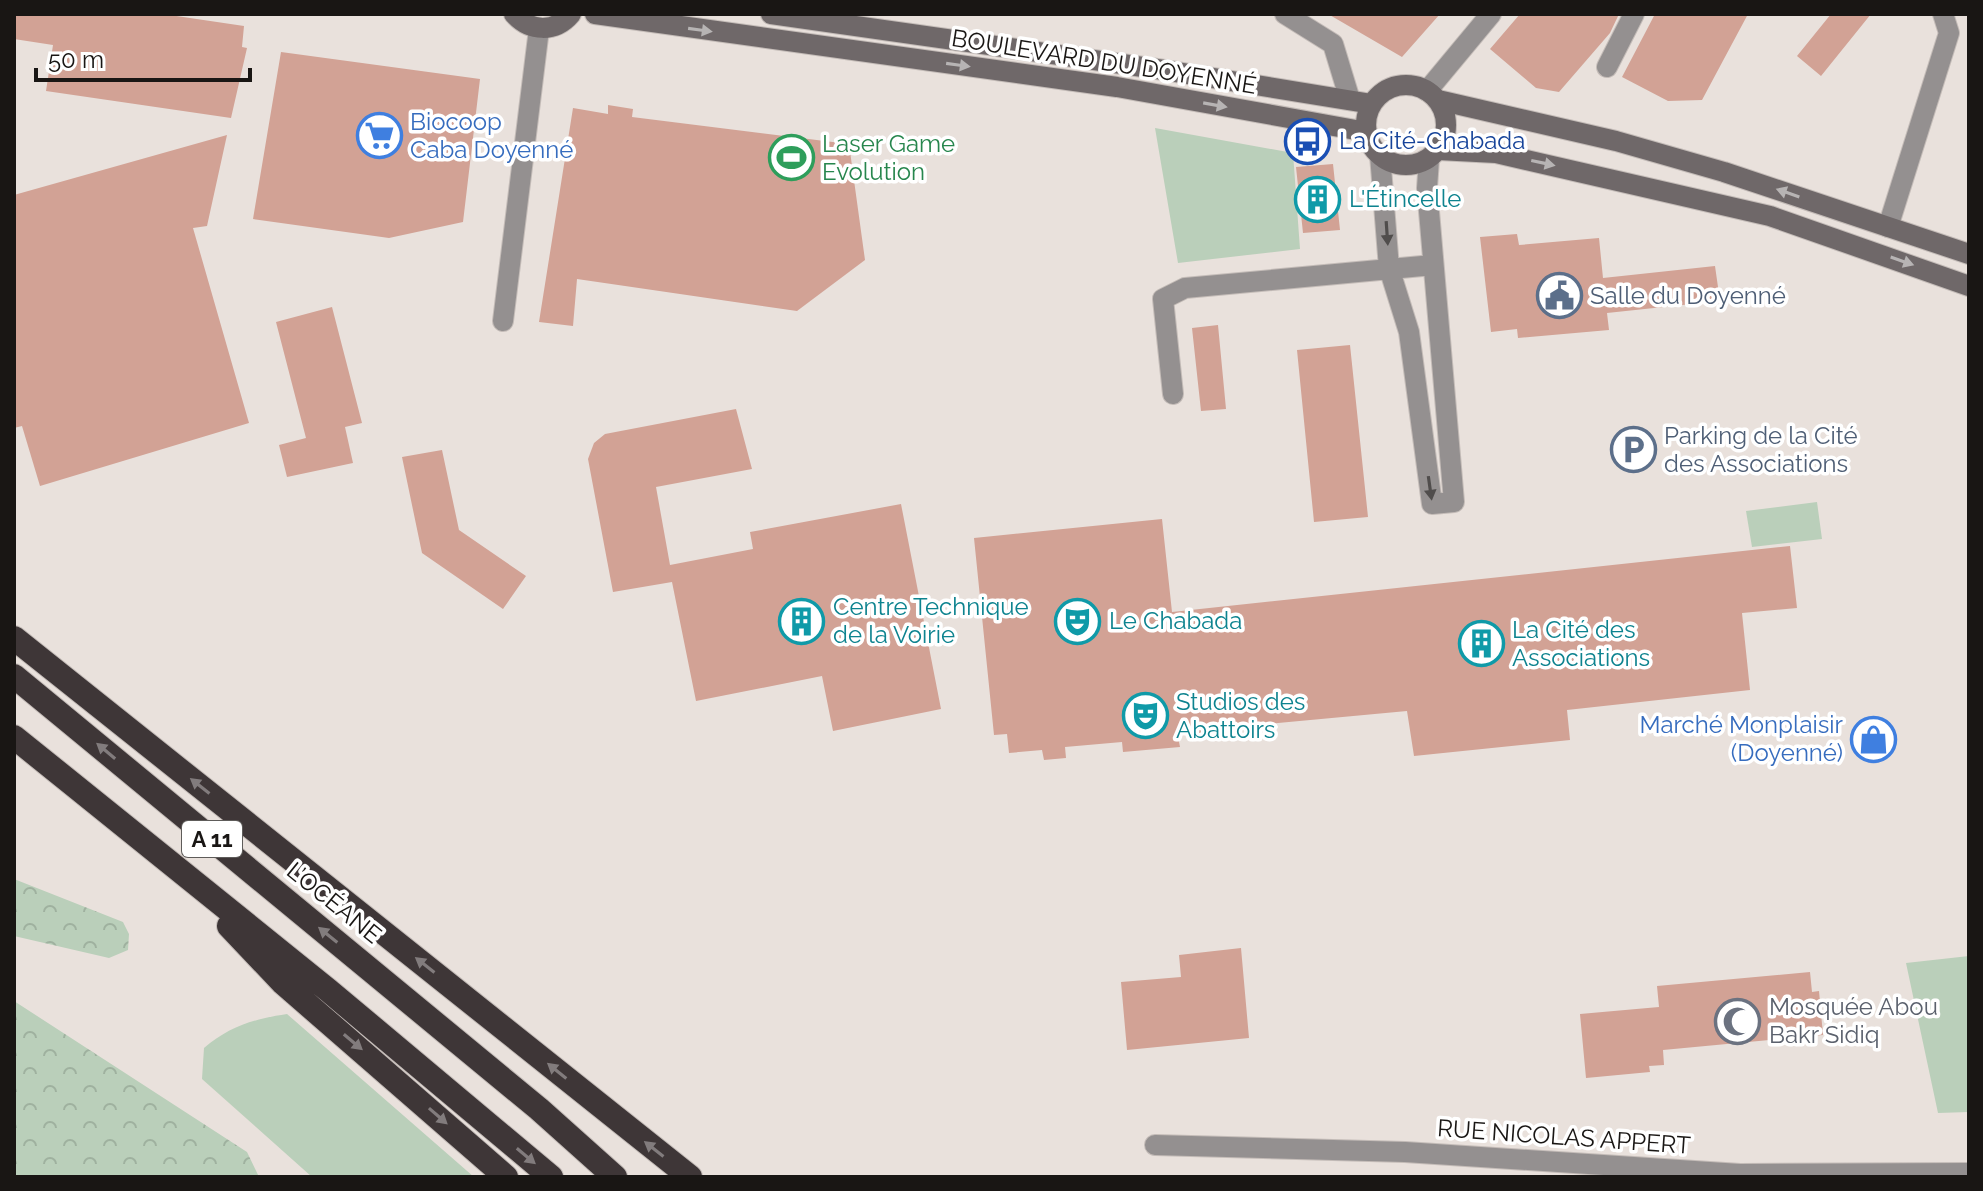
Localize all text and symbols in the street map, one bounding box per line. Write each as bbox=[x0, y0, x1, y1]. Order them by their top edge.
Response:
street label: BOULEVARD DU DOYENNÉ bbox=[950, 23, 1259, 100]
one-way arrow bbox=[688, 24, 713, 37]
scale bar bbox=[36, 32, 250, 82]
text: 50 m bbox=[48, 45, 104, 74]
one-way arrow bbox=[945, 59, 970, 72]
one-way arrow bbox=[1202, 99, 1227, 111]
place label: Biocoop Caba Doyenné bbox=[410, 107, 573, 164]
supermarket icon: Biocoop Caba Doyenné bbox=[355, 112, 403, 160]
bus stop icon: La Cité-Chabada bbox=[1284, 117, 1332, 165]
place label: La Cité-Chabada bbox=[1339, 126, 1525, 155]
place label: Laser Game Evolution bbox=[822, 129, 955, 186]
sports icon: Laser Game Evolution bbox=[767, 134, 815, 182]
one-way arrow bbox=[1531, 157, 1556, 170]
building icon: L'Étincelle bbox=[1294, 175, 1342, 223]
place label: L'Étincelle bbox=[1349, 184, 1461, 213]
one-way arrow bbox=[1775, 186, 1799, 199]
one-way arrow bbox=[1381, 221, 1394, 246]
one-way arrow bbox=[1890, 256, 1914, 268]
public building icon: Salle du Doyenné bbox=[1535, 272, 1583, 320]
place label: Salle du Doyenné bbox=[1590, 281, 1786, 310]
place label: Parking de la Cité des Associations bbox=[1664, 421, 1858, 478]
parking icon: Parking de la Cité des Associations bbox=[1609, 426, 1657, 474]
one-way arrow bbox=[1424, 476, 1437, 501]
place label: Centre Technique de la Voirie bbox=[833, 592, 1029, 649]
building icon: Centre Technique de la Voirie bbox=[778, 597, 826, 645]
theatre icon: Le Chabada bbox=[1054, 597, 1102, 645]
place label: Le Chabada bbox=[1109, 606, 1242, 635]
place label: La Cité des Associations bbox=[1512, 615, 1650, 672]
building icon: La Cité des Associations bbox=[1457, 620, 1505, 668]
place label: Studios des Abattoirs bbox=[1176, 687, 1305, 744]
theatre icon: Studios des Abattoirs bbox=[1121, 692, 1169, 740]
place label: Marché Monplaisir (Doyenné) bbox=[1640, 710, 1844, 767]
shop icon: Marché Monplaisir (Doyenné) bbox=[1850, 715, 1898, 763]
one-way arrow bbox=[96, 744, 116, 760]
one-way arrow bbox=[190, 778, 210, 795]
road number: A 11 bbox=[182, 821, 242, 857]
street label: L’OCÉANE bbox=[281, 856, 387, 949]
one-way arrow bbox=[318, 927, 338, 944]
one-way arrow bbox=[415, 957, 435, 974]
place label: Mosquée Abou Bakr Sidiq bbox=[1769, 992, 1938, 1049]
mosque icon: Mosquée Abou Bakr Sidiq bbox=[1714, 997, 1762, 1045]
one-way arrow bbox=[342, 1033, 362, 1050]
one-way arrow bbox=[548, 1063, 568, 1080]
one-way arrow bbox=[429, 1106, 448, 1124]
street label: RUE NICOLAS APPERT bbox=[1436, 1113, 1692, 1160]
one-way arrow bbox=[644, 1141, 664, 1157]
one-way arrow bbox=[516, 1147, 536, 1164]

